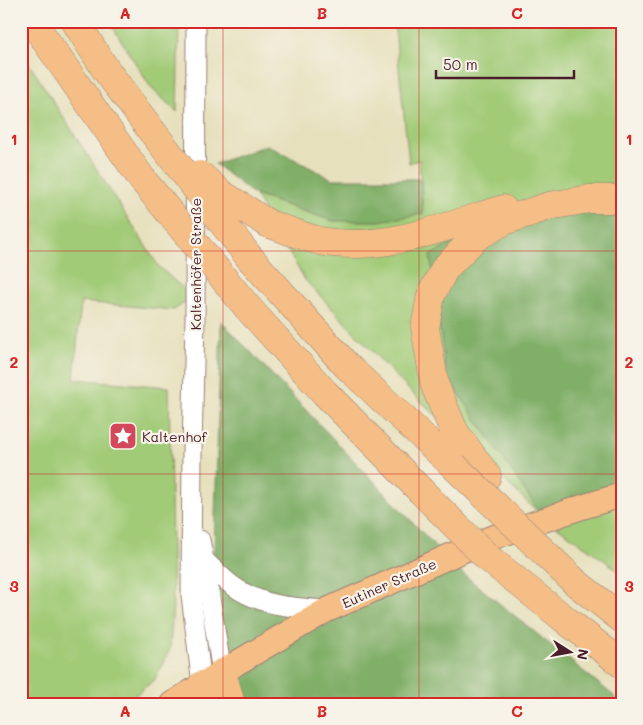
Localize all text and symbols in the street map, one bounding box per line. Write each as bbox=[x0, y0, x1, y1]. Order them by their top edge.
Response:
text: A bbox=[119, 2, 131, 23]
text: B bbox=[317, 2, 327, 23]
text: C bbox=[511, 2, 523, 23]
scale bar bbox=[436, 48, 573, 80]
text: 50 m bbox=[443, 54, 478, 74]
text: 1 bbox=[10, 128, 18, 149]
text: 1 bbox=[625, 128, 633, 149]
street label: Kaltenhöfer Straße bbox=[186, 198, 205, 330]
text: 2 bbox=[10, 351, 19, 372]
text: 2 bbox=[625, 351, 634, 372]
place icon: Kaltenhof bbox=[108, 421, 138, 451]
place label: Kaltenhof bbox=[142, 427, 208, 446]
street label: Eutiner Straße bbox=[339, 554, 439, 612]
text: 3 bbox=[9, 575, 19, 596]
text: 3 bbox=[624, 575, 634, 596]
north arrow bbox=[546, 628, 596, 678]
text: N bbox=[573, 648, 594, 662]
text: A bbox=[119, 700, 131, 721]
text: B bbox=[317, 700, 327, 721]
text: C bbox=[511, 700, 523, 721]

